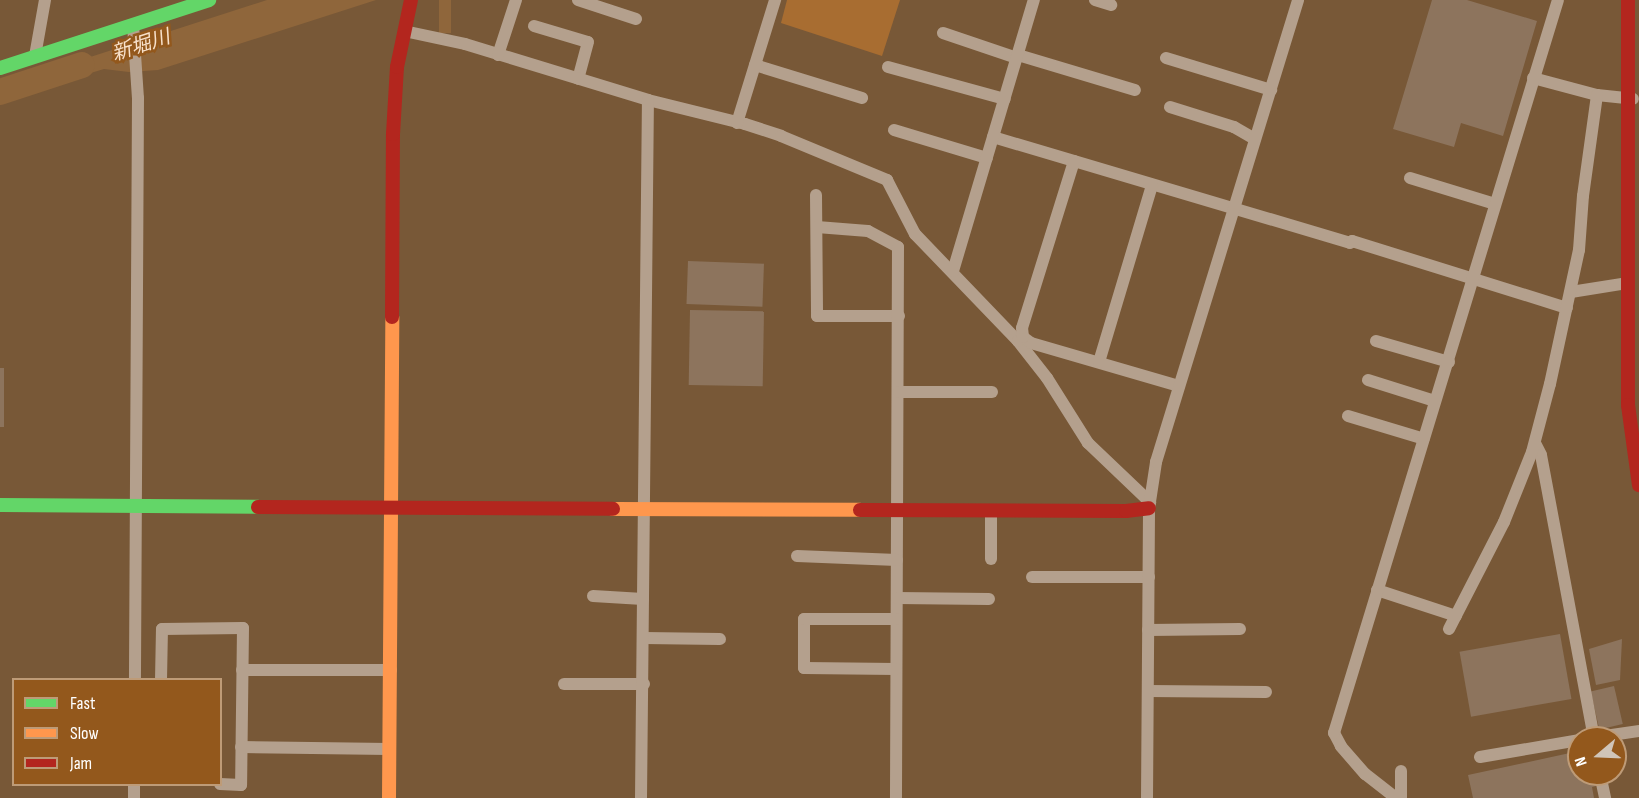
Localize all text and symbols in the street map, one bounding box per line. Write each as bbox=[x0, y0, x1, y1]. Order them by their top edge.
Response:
water label: 新堀川 bbox=[109, 25, 173, 67]
legend bbox=[12, 678, 222, 786]
text: Fast bbox=[70, 693, 95, 714]
text: Slow bbox=[70, 723, 99, 744]
north arrow bbox=[1567, 726, 1627, 786]
text: Jam bbox=[70, 753, 92, 774]
text: N bbox=[1571, 754, 1592, 769]

